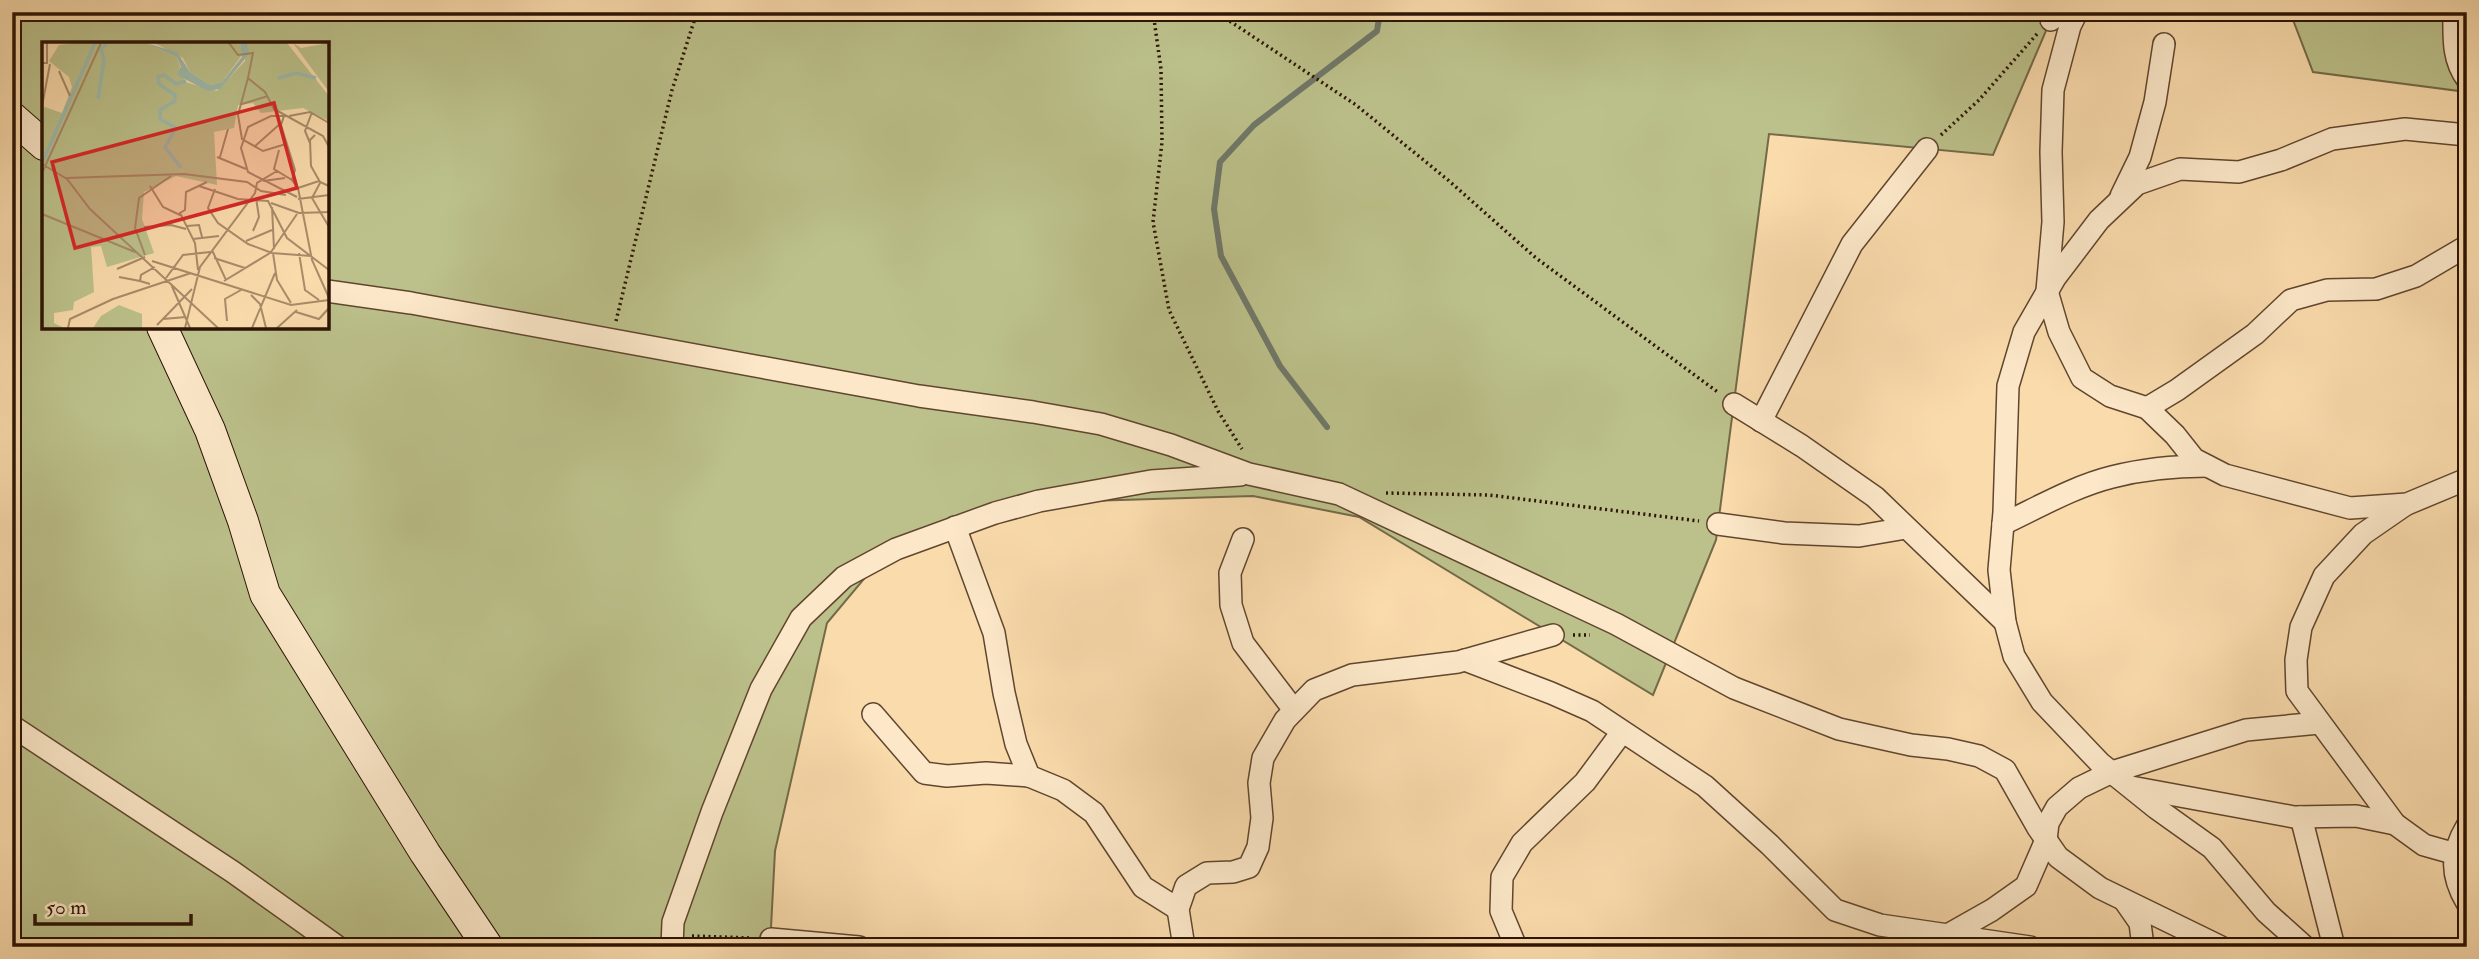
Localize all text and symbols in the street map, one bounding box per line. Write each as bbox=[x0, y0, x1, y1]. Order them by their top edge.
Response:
inset map bbox=[42, 42, 329, 329]
scale bar bbox=[35, 882, 191, 926]
text: 50 m bbox=[46, 894, 87, 921]

